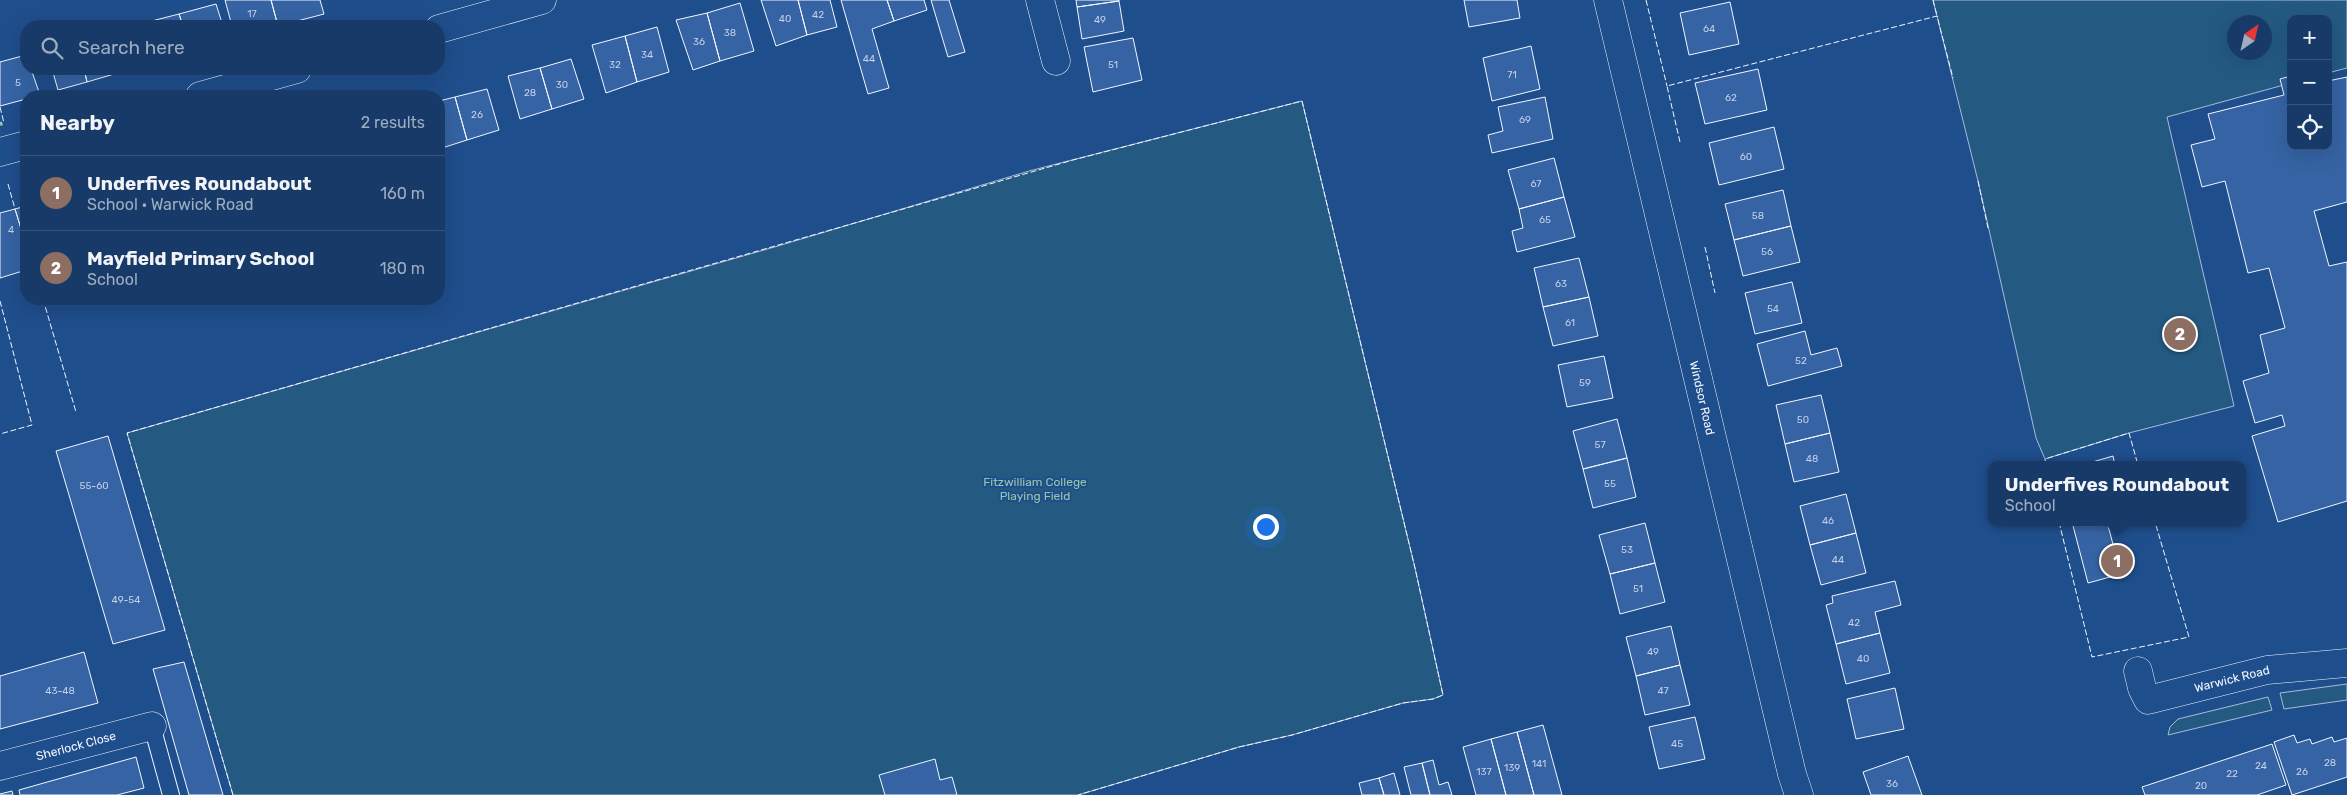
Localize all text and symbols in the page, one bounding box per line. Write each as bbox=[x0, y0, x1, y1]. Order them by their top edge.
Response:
house number: 17 bbox=[247, 8, 257, 20]
house number: 42 bbox=[812, 9, 824, 21]
house number: 40 bbox=[779, 13, 791, 25]
house number: 49 bbox=[1094, 14, 1106, 26]
north arrow bbox=[2227, 15, 2272, 60]
map controls bbox=[2287, 15, 2332, 150]
button: + bbox=[2287, 15, 2332, 60]
search box bbox=[20, 20, 445, 75]
house number: 64 bbox=[1703, 23, 1715, 35]
house number: 38 bbox=[724, 27, 736, 39]
icon: search bbox=[38, 34, 66, 62]
text: Search here bbox=[78, 36, 185, 59]
house number: 36 bbox=[693, 36, 705, 48]
house number: 34 bbox=[641, 49, 653, 61]
house number: 44 bbox=[863, 53, 875, 65]
house number: 32 bbox=[609, 59, 621, 71]
house number: 51 bbox=[1108, 59, 1118, 71]
button: − bbox=[2287, 60, 2332, 105]
house number: 71 bbox=[1507, 69, 1517, 81]
house number: 5 bbox=[15, 77, 21, 89]
house number: 30 bbox=[556, 79, 568, 91]
house number: 28 bbox=[524, 87, 536, 99]
house number: 62 bbox=[1725, 92, 1737, 104]
button: locate bbox=[2287, 105, 2332, 150]
house number: 26 bbox=[471, 109, 483, 121]
text: Nearby bbox=[40, 110, 115, 135]
text: 2 results bbox=[361, 113, 425, 132]
house number: 69 bbox=[1519, 114, 1531, 126]
house number: 60 bbox=[1740, 151, 1752, 163]
text: Underfives Roundabout bbox=[87, 172, 311, 195]
house number: 67 bbox=[1531, 178, 1541, 190]
text: 1 bbox=[52, 184, 60, 203]
text: 160 m bbox=[380, 184, 425, 203]
text: School · Warwick Road bbox=[87, 195, 254, 214]
house number: 58 bbox=[1752, 210, 1764, 222]
house number: 65 bbox=[1539, 214, 1551, 226]
house number: 4 bbox=[8, 224, 14, 236]
house number: 56 bbox=[1761, 246, 1773, 258]
text: Mayfield Primary School bbox=[87, 247, 314, 270]
text: 2 bbox=[51, 259, 61, 278]
text: 180 m bbox=[380, 259, 425, 278]
text: School bbox=[87, 270, 138, 289]
house number: 63 bbox=[1555, 278, 1567, 290]
house number: 54 bbox=[1767, 303, 1779, 315]
pin: 2 bbox=[2164, 315, 2196, 353]
house number: 61 bbox=[1565, 317, 1575, 329]
house number: 52 bbox=[1795, 355, 1807, 367]
street label: Windsor Road bbox=[1687, 360, 1717, 436]
house number: 59 bbox=[1579, 377, 1591, 389]
house number: 50 bbox=[1797, 414, 1809, 426]
house number: 57 bbox=[1594, 439, 1606, 451]
house number: 48 bbox=[1806, 453, 1818, 465]
popup bbox=[1988, 461, 2246, 526]
text: Underfives Roundabout bbox=[2005, 473, 2229, 496]
park label: Fitzwilliam College Playing Field bbox=[983, 475, 1087, 503]
house number: 55 bbox=[1604, 478, 1616, 490]
house number: 55-60 bbox=[79, 480, 109, 492]
text: School bbox=[2005, 496, 2056, 515]
your location bbox=[1253, 514, 1279, 540]
house number: 46 bbox=[1822, 515, 1834, 527]
pin: 1 bbox=[2101, 542, 2133, 580]
house number: 53 bbox=[1621, 544, 1633, 556]
house number: 44 bbox=[1832, 554, 1844, 566]
house number: 51 bbox=[1633, 583, 1643, 595]
house number: 49-54 bbox=[112, 594, 140, 606]
house number: 42 bbox=[1848, 617, 1860, 629]
house number: 49 bbox=[1647, 646, 1659, 658]
house number: 40 bbox=[1857, 653, 1869, 665]
street label: Warwick Road bbox=[2193, 663, 2271, 695]
house number: 43-48 bbox=[45, 685, 75, 697]
house number: 47 bbox=[1657, 685, 1669, 697]
street label: Sherlock Close bbox=[35, 729, 118, 763]
house number: 45 bbox=[1671, 738, 1683, 750]
house number: 28 bbox=[2324, 757, 2336, 769]
house number: 141 bbox=[1532, 758, 1546, 770]
house number: 24 bbox=[2255, 760, 2267, 772]
house number: 139 bbox=[1504, 762, 1520, 774]
house number: 137 bbox=[1476, 766, 1492, 778]
house number: 26 bbox=[2296, 766, 2308, 778]
house number: 22 bbox=[2226, 768, 2238, 780]
house number: 36 bbox=[1886, 778, 1898, 790]
house number: 20 bbox=[2195, 780, 2207, 792]

